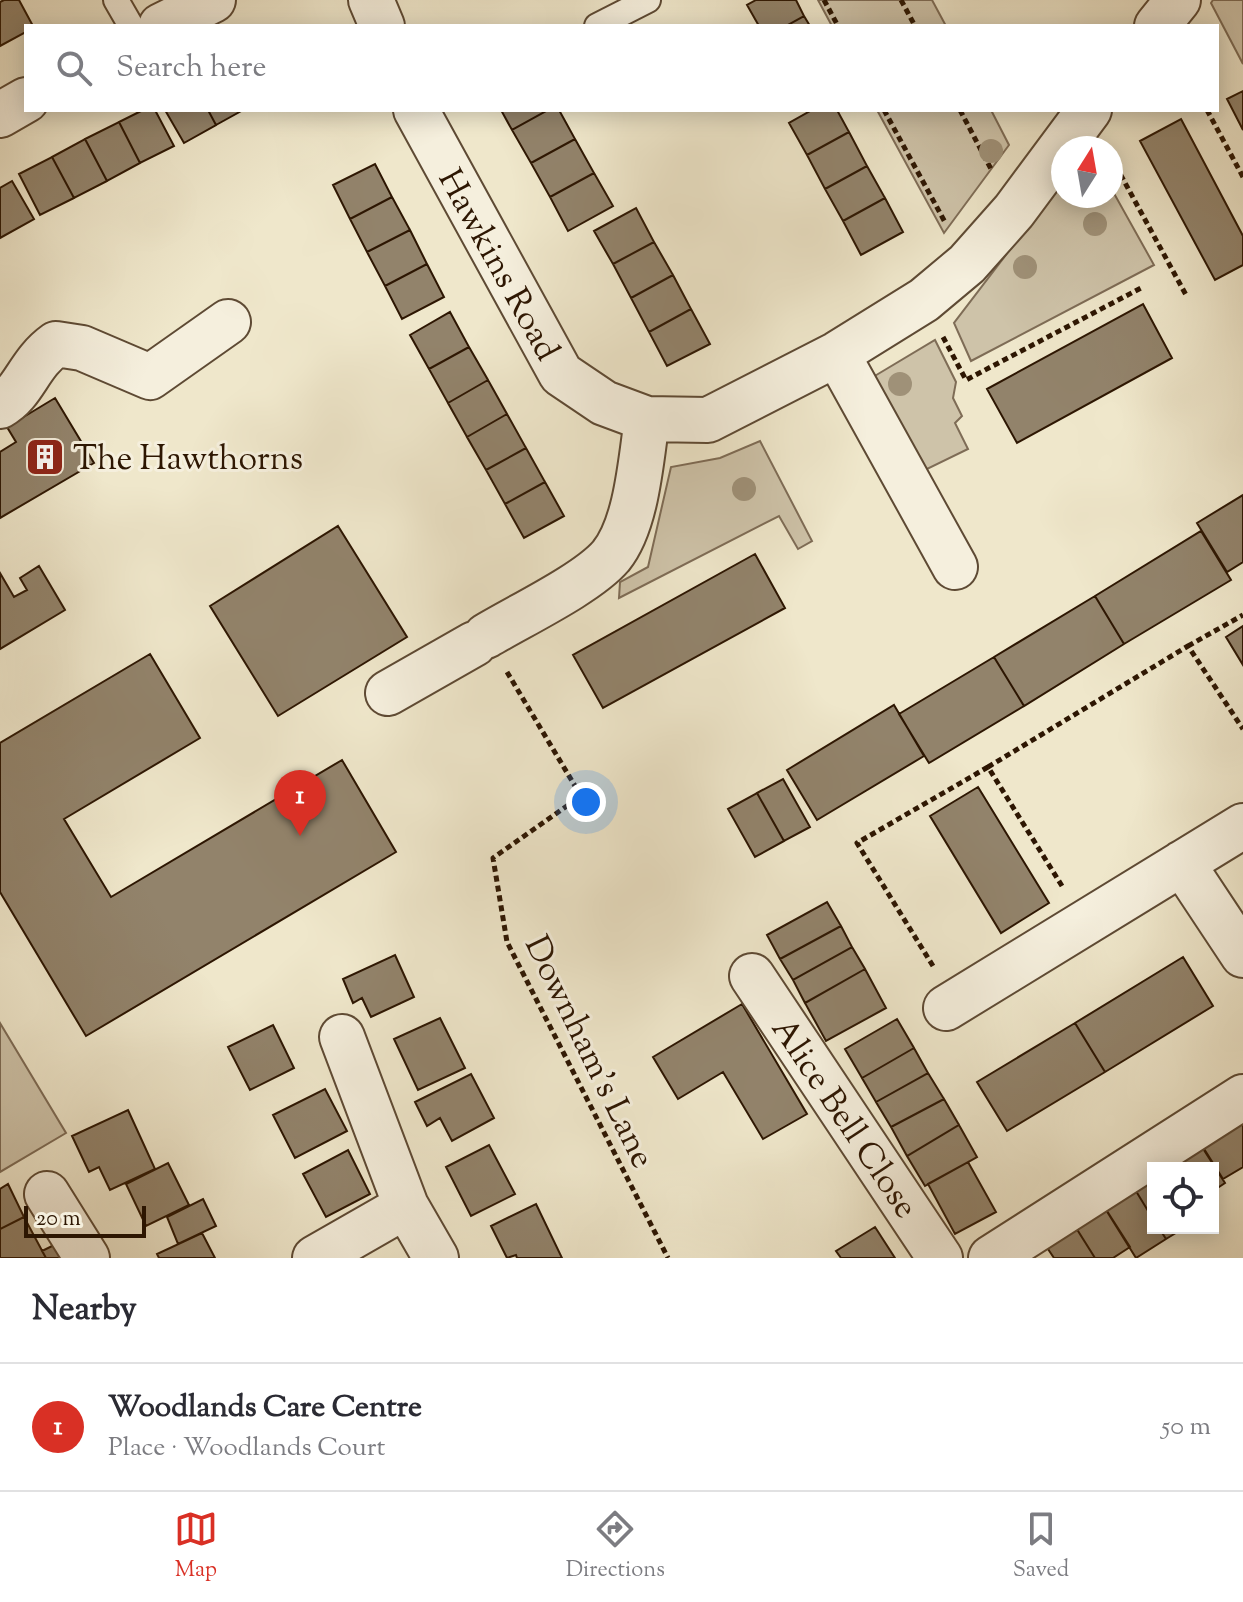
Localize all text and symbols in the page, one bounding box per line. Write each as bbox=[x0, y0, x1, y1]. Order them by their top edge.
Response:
search box bbox=[24, 24, 1219, 112]
icon: search bbox=[52, 46, 96, 90]
text: Search here bbox=[116, 47, 266, 90]
north arrow bbox=[1051, 136, 1123, 208]
street label: Hawkins Road bbox=[424, 161, 570, 371]
building icon: The Hawthorns bbox=[24, 436, 66, 478]
place label: The Hawthorns bbox=[73, 436, 303, 485]
pin: 1 bbox=[274, 770, 326, 836]
your location bbox=[566, 782, 606, 822]
street label: Downham's Lane bbox=[510, 928, 665, 1177]
street label: Alice Bell Close bbox=[758, 1009, 928, 1229]
map controls bbox=[1147, 1162, 1219, 1234]
button: locate bbox=[1147, 1162, 1219, 1234]
scale bar bbox=[24, 1202, 146, 1238]
text: 20 m bbox=[36, 1204, 81, 1236]
text: Nearby bbox=[32, 1286, 137, 1335]
text: Woodlands Care Centre bbox=[108, 1387, 422, 1430]
text: 1 bbox=[54, 1409, 62, 1446]
text: 50 m bbox=[1161, 1409, 1211, 1446]
text: Place · Woodlands Court bbox=[108, 1430, 385, 1467]
tab: Map bbox=[174, 1507, 218, 1587]
tab: Directions bbox=[566, 1507, 665, 1587]
tab: Saved bbox=[1013, 1507, 1069, 1587]

